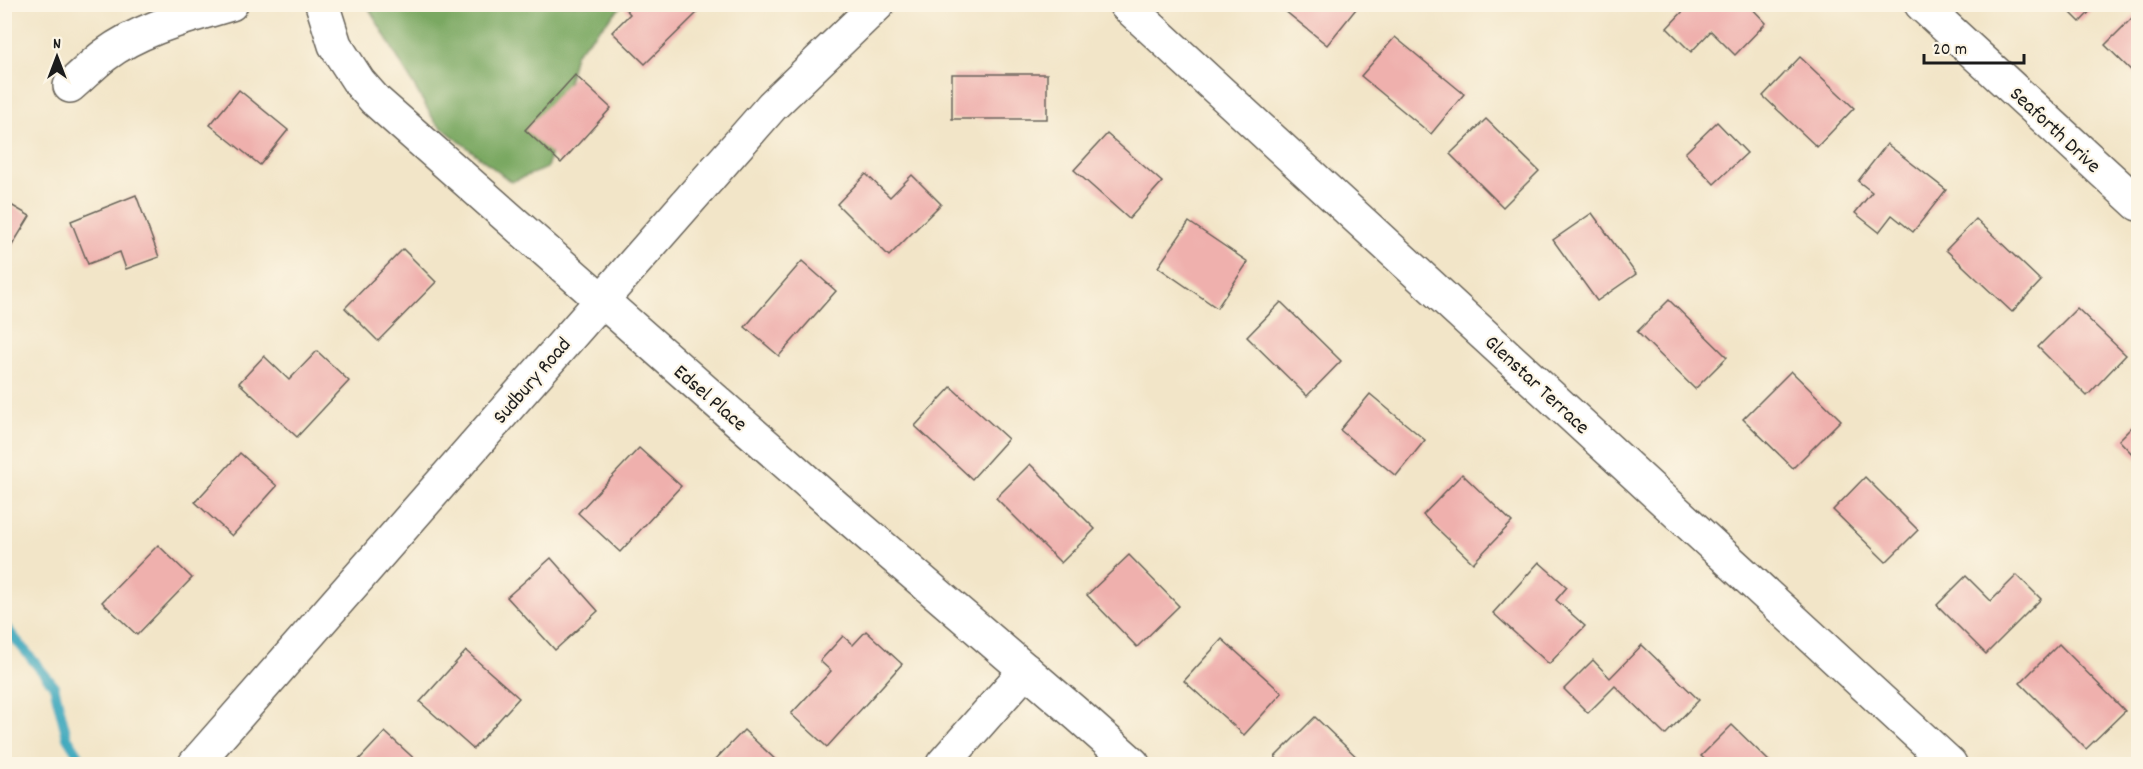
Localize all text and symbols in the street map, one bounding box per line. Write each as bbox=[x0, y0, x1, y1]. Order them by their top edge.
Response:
north arrow bbox=[27, 27, 87, 87]
scale bar bbox=[1924, 27, 2024, 65]
text: N bbox=[53, 33, 61, 56]
text: 20 m bbox=[1933, 38, 1967, 63]
street label: Seaforth Drive bbox=[2001, 81, 2106, 182]
street label: Glenstar Terrace bbox=[1477, 329, 1595, 443]
street label: Sudbury Road bbox=[487, 332, 580, 432]
street label: Edsel Place bbox=[665, 359, 753, 440]

